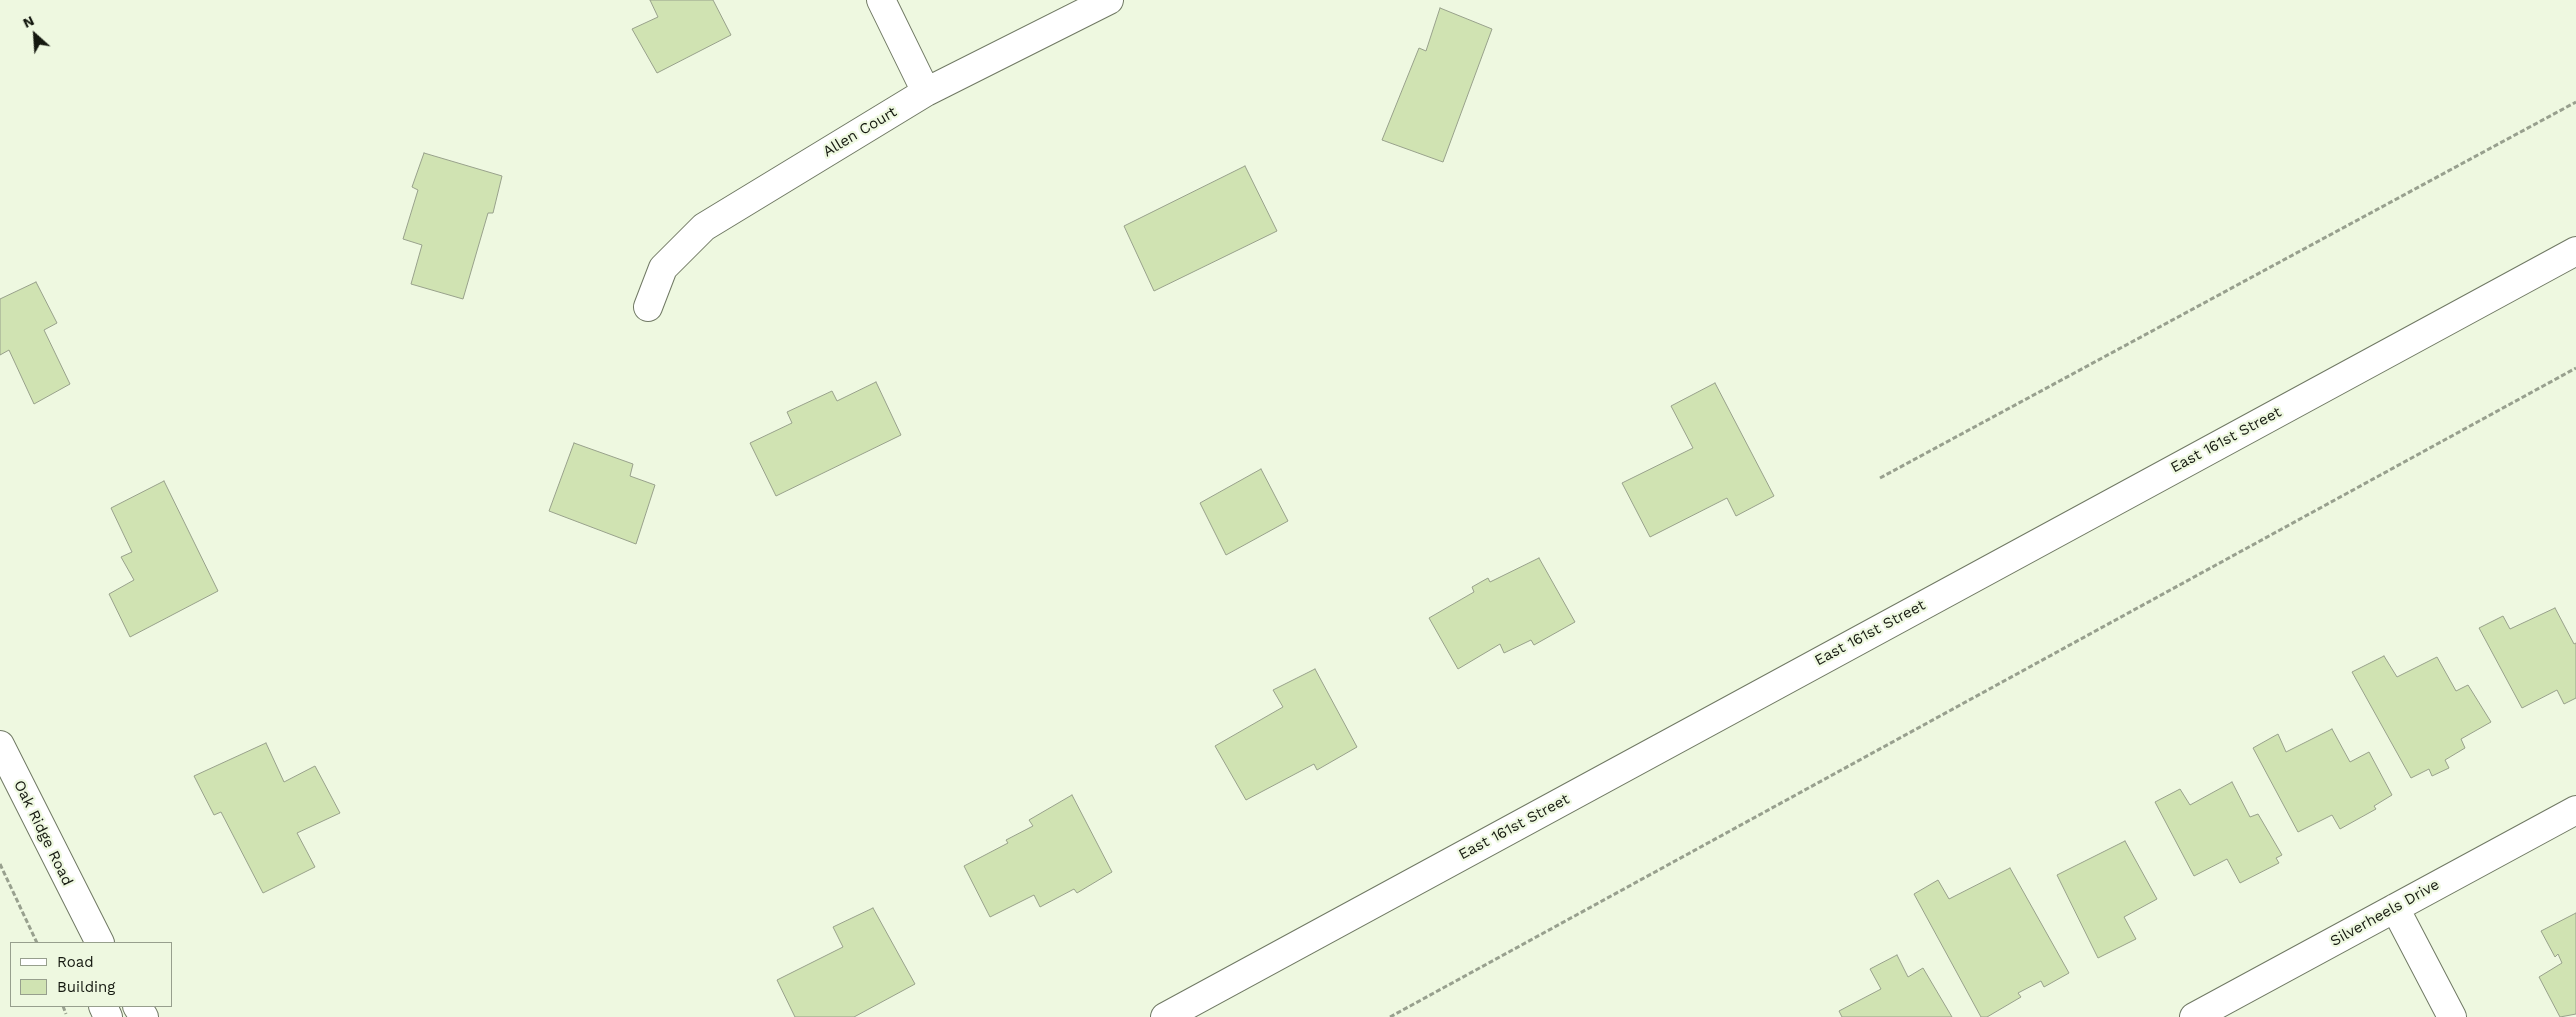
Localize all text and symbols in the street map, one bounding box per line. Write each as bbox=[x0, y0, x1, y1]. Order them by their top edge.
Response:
north arrow bbox=[10, 10, 60, 60]
text: N bbox=[20, 12, 37, 31]
street label: Allen Court bbox=[820, 103, 900, 161]
street label: East 161st Street bbox=[2168, 403, 2284, 477]
street label: East 161st Street bbox=[1812, 596, 1928, 670]
street label: Oak Ridge Road bbox=[10, 777, 76, 889]
street label: East 161st Street bbox=[1456, 790, 1572, 864]
street label: Silverheels Drive bbox=[2327, 876, 2443, 950]
legend bbox=[10, 942, 172, 1007]
text: Road bbox=[57, 953, 94, 971]
text: Building bbox=[57, 978, 115, 996]

